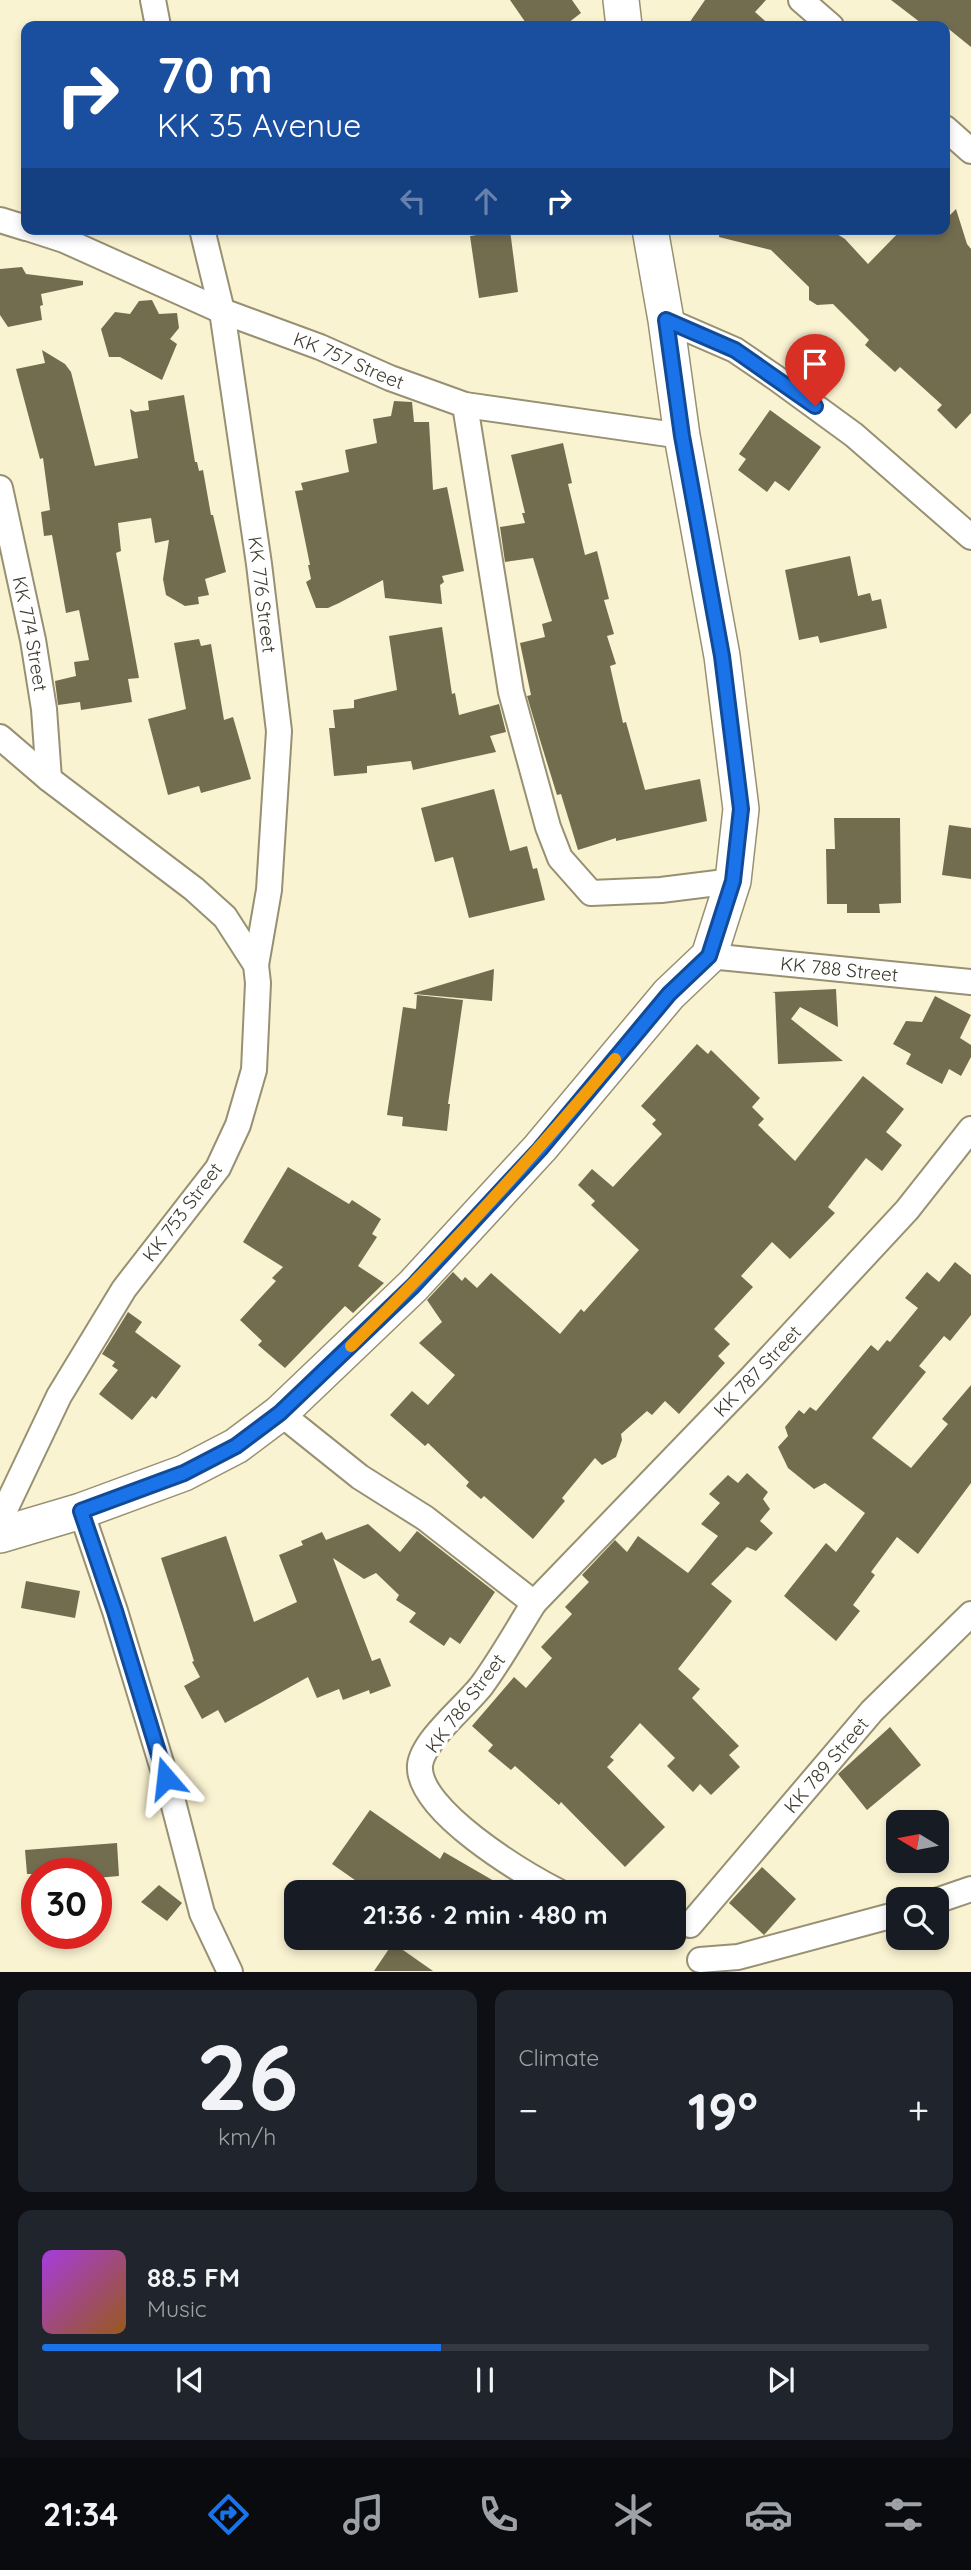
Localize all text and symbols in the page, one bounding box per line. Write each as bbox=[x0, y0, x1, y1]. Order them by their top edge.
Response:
text: 70 m bbox=[157, 44, 273, 105]
icon: right bbox=[42, 49, 133, 140]
text: KK 35 Avenue bbox=[157, 105, 361, 145]
icon: left bbox=[394, 182, 432, 220]
icon: ahead bbox=[467, 182, 505, 220]
icon: right bbox=[540, 182, 578, 220]
street label: KK 757 Street bbox=[290, 326, 407, 394]
pin bbox=[785, 334, 845, 406]
icon: arrive bbox=[796, 345, 834, 383]
street label: KK 776 Street bbox=[243, 535, 282, 654]
street label: KK 774 Street bbox=[7, 574, 53, 693]
street label: KK 788 Street bbox=[779, 951, 899, 987]
street label: KK 753 Street bbox=[137, 1158, 227, 1266]
street label: KK 787 Street bbox=[708, 1320, 806, 1422]
street label: KK 786 Street bbox=[420, 1649, 510, 1757]
street label: KK 789 Street bbox=[778, 1712, 874, 1818]
position arrow bbox=[129, 1741, 203, 1815]
north arrow bbox=[886, 1810, 948, 1872]
map controls bbox=[886, 1810, 949, 1950]
speed limit sign: 30 bbox=[21, 1858, 112, 1949]
button: search bbox=[886, 1887, 949, 1950]
text: 21:36 · 2 min · 480 m bbox=[362, 1898, 608, 1931]
text: 26 bbox=[196, 2019, 298, 2133]
text: Climate bbox=[519, 2043, 599, 2072]
text: 19° bbox=[688, 2078, 758, 2143]
text: − bbox=[519, 2086, 538, 2134]
text: + bbox=[908, 2086, 929, 2134]
text: km/h bbox=[218, 2122, 276, 2151]
text: 88.5 FM bbox=[147, 2261, 240, 2294]
text: Music bbox=[147, 2294, 207, 2323]
icon: previous bbox=[171, 2361, 209, 2399]
icon: pause bbox=[466, 2361, 504, 2399]
icon: next bbox=[762, 2361, 800, 2399]
icon: directions bbox=[204, 2490, 253, 2539]
icon: music bbox=[339, 2490, 388, 2539]
icon: phone bbox=[474, 2490, 523, 2539]
icon: climate bbox=[609, 2490, 658, 2539]
icon: car bbox=[744, 2490, 793, 2539]
icon: filters bbox=[879, 2490, 928, 2539]
text: 21:34 bbox=[43, 2494, 118, 2534]

